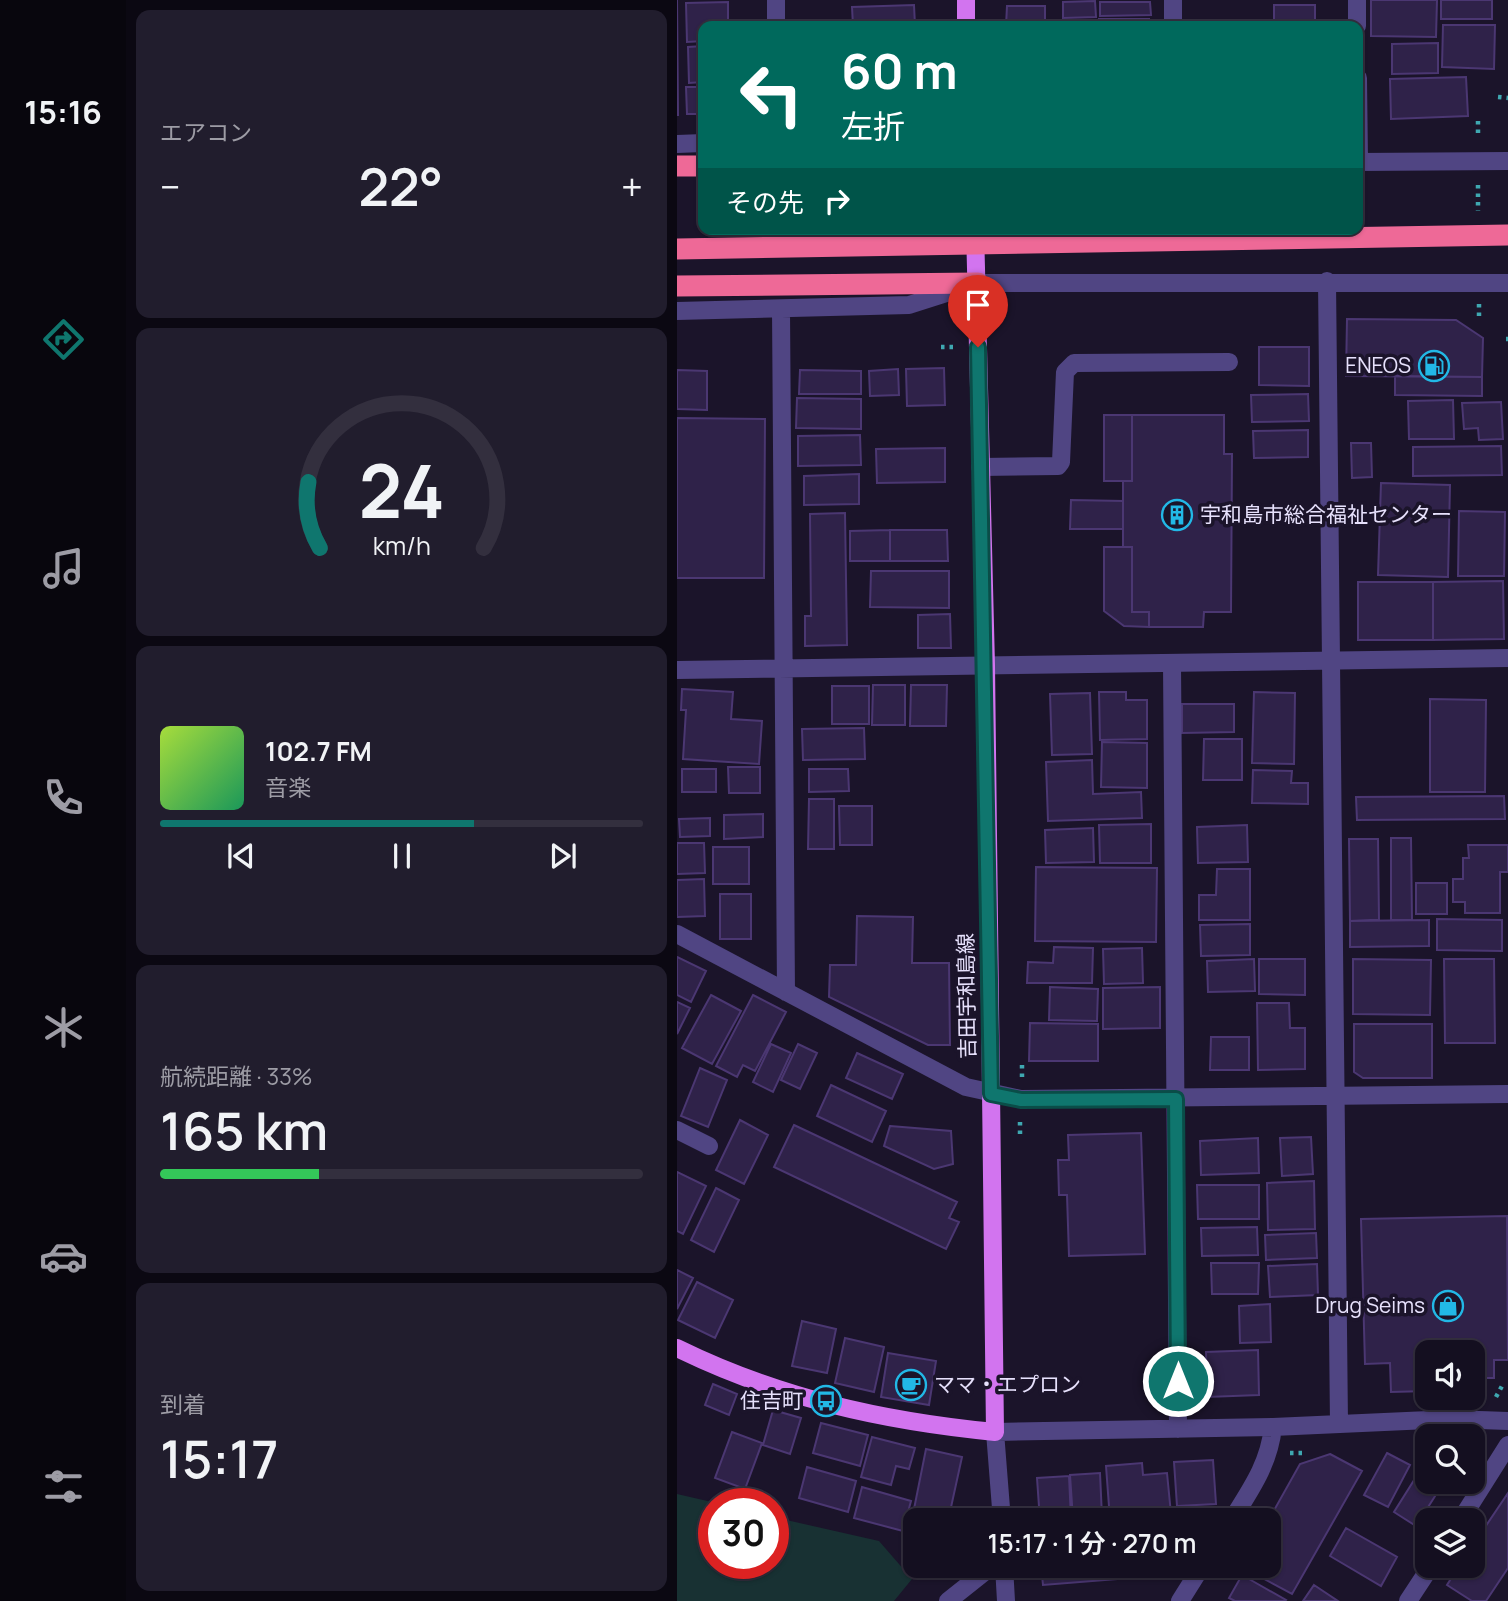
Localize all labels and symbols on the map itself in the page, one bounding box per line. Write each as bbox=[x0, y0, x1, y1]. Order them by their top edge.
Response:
pin bbox=[948, 275, 1008, 347]
fuel station icon: ENEOS bbox=[1417, 349, 1451, 383]
place label: ENEOS bbox=[1345, 351, 1411, 379]
building icon: 宇和島市総合福祉センター bbox=[1160, 498, 1194, 532]
place label: 宇和島市総合福祉センター bbox=[1200, 500, 1452, 528]
street label: 吉田宇和島線 bbox=[951, 933, 981, 1059]
shop icon: Drug Seims bbox=[1431, 1289, 1465, 1323]
place label: Drug Seims bbox=[1315, 1291, 1425, 1319]
position arrow bbox=[1141, 1344, 1215, 1418]
cafe icon: ママ・エプロン bbox=[894, 1368, 928, 1402]
place label: ママ・エプロン bbox=[934, 1370, 1081, 1398]
bus stop icon: 住吉町 bbox=[809, 1384, 843, 1418]
place label: 住吉町 bbox=[740, 1386, 803, 1414]
speed limit sign: 30 bbox=[698, 1488, 789, 1579]

